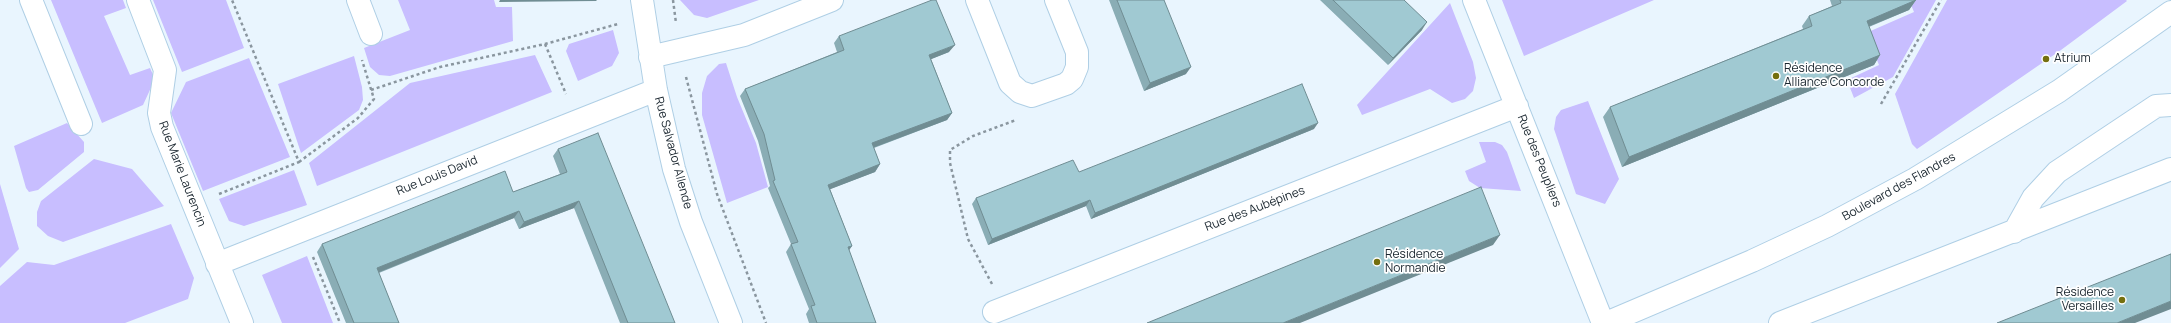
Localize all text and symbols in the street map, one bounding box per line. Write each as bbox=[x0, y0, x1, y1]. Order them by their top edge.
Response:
place label: Atrium bbox=[2054, 52, 2091, 66]
marker: Atrium bbox=[2041, 54, 2051, 64]
place label: Résidence Alliance Concorde bbox=[1784, 62, 1884, 90]
marker: Résidence Alliance Concorde bbox=[1771, 71, 1781, 81]
street label: Rue Salvador Allende bbox=[651, 95, 695, 211]
street label: Rue des Peupliers bbox=[1514, 113, 1564, 209]
street label: Rue Marie Laurencin bbox=[155, 119, 209, 229]
street label: Boulevard des Flandres bbox=[1840, 150, 1958, 224]
street label: Rue Louis David bbox=[394, 153, 480, 199]
street label: Rue des Aubépines bbox=[1203, 183, 1307, 235]
place label: Résidence Normandie bbox=[1385, 248, 1445, 276]
marker: Résidence Normandie bbox=[1372, 257, 1382, 267]
place label: Résidence Versailles bbox=[2056, 286, 2114, 314]
marker: Résidence Versailles bbox=[2117, 295, 2127, 305]

